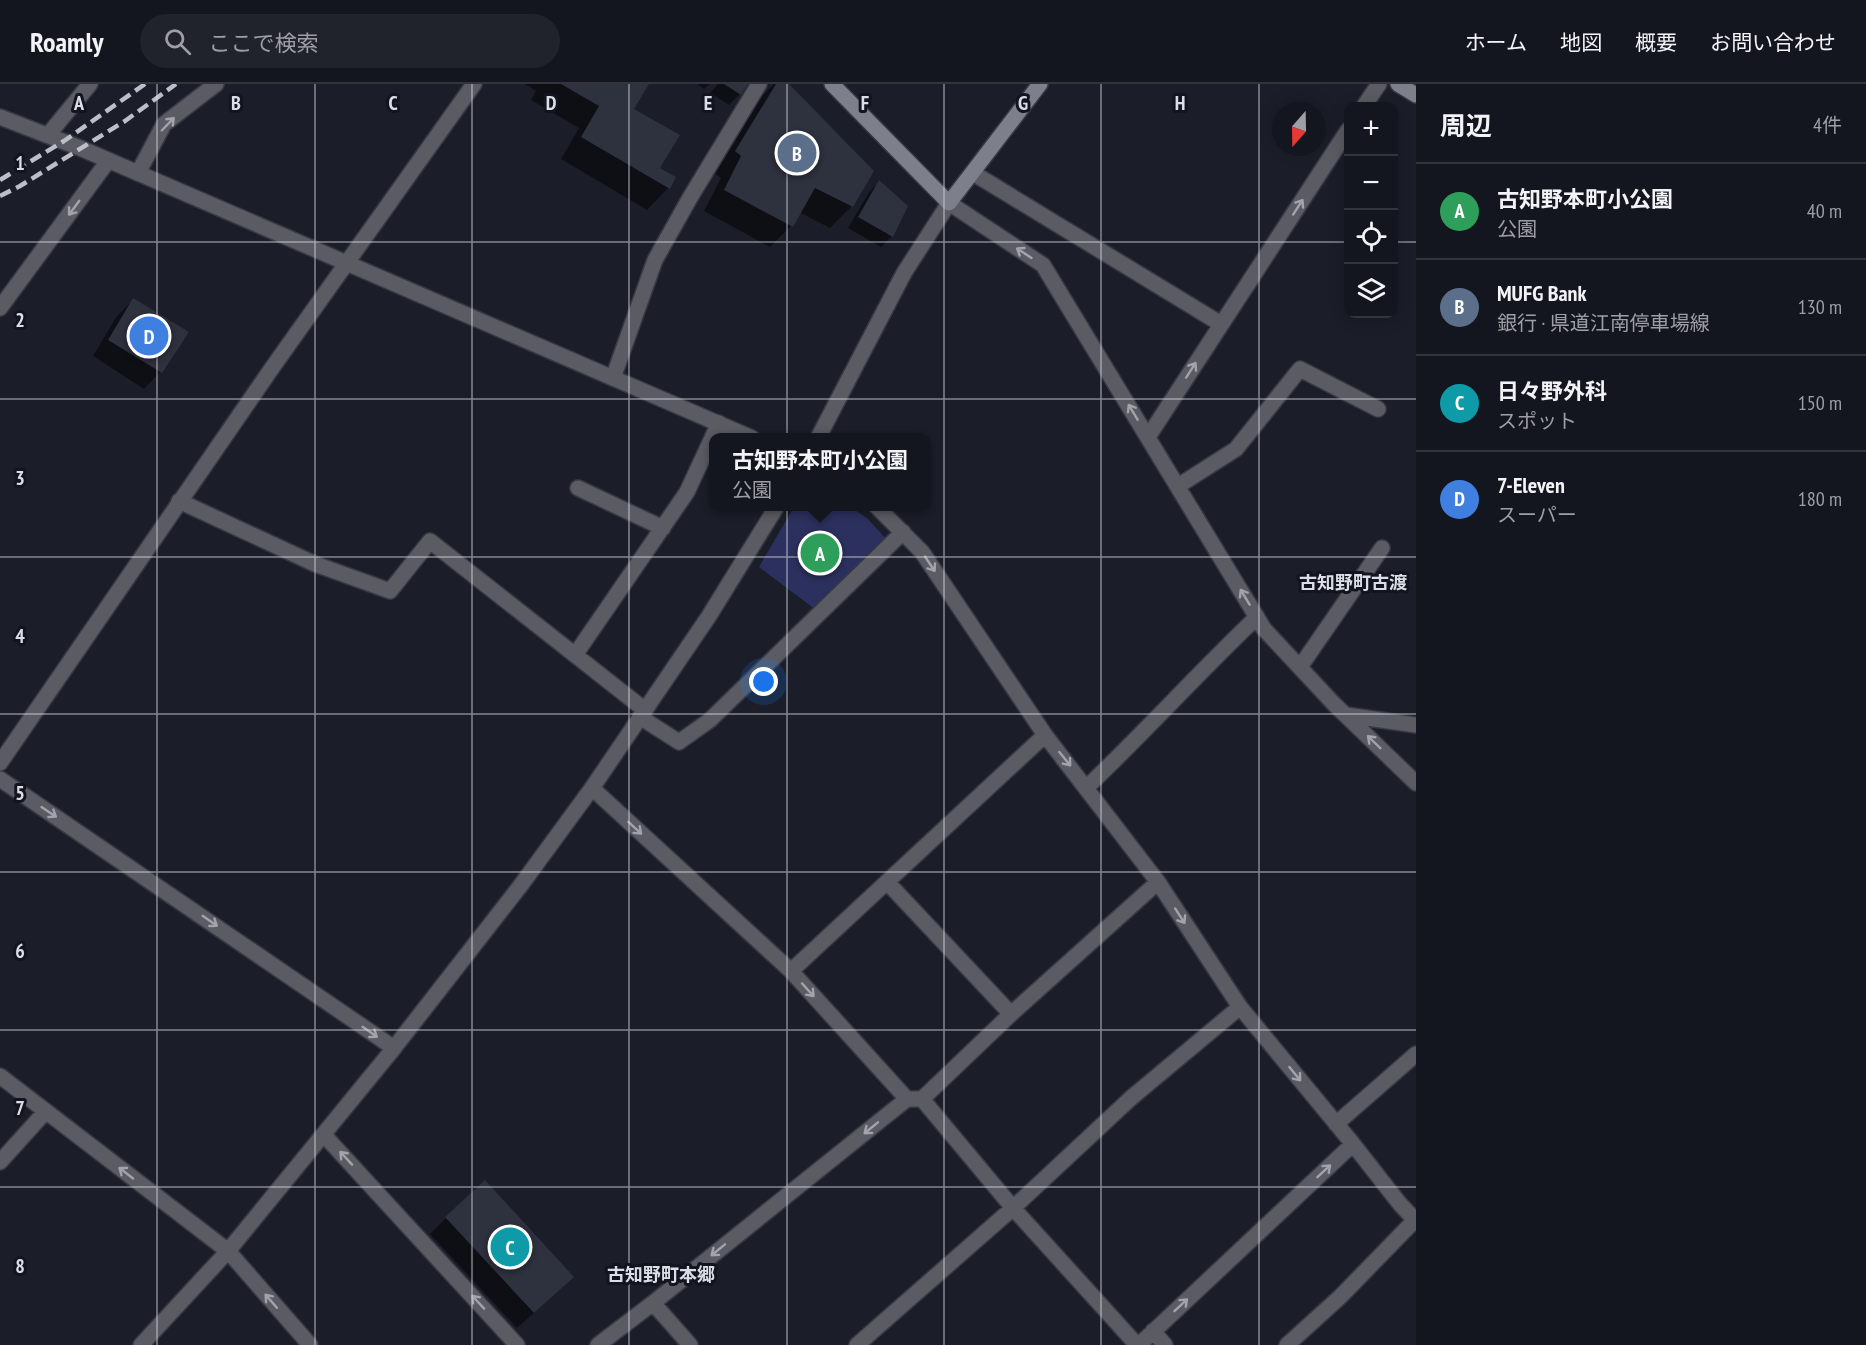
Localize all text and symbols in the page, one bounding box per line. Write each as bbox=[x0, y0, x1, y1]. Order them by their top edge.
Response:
search box bbox=[140, 14, 560, 68]
text: Roamly bbox=[30, 23, 104, 60]
icon: search bbox=[161, 25, 194, 58]
text: ここで検索 bbox=[209, 29, 319, 57]
text: ホーム bbox=[1465, 29, 1527, 56]
text: 地図 bbox=[1560, 29, 1602, 56]
text: 概要 bbox=[1635, 29, 1677, 56]
text: お問い合わせ bbox=[1710, 29, 1836, 56]
text: A bbox=[73, 90, 85, 116]
text: B bbox=[231, 90, 241, 116]
text: C bbox=[388, 90, 398, 116]
text: D bbox=[546, 90, 557, 116]
text: E bbox=[704, 90, 712, 116]
text: F bbox=[861, 90, 869, 116]
text: G bbox=[1018, 90, 1028, 116]
text: H bbox=[1175, 90, 1185, 116]
north arrow bbox=[1272, 102, 1326, 156]
map controls bbox=[1344, 102, 1398, 318]
button: + bbox=[1344, 102, 1398, 156]
text: 周辺 bbox=[1440, 109, 1492, 142]
text: 4件 bbox=[1813, 112, 1842, 138]
one-way arrow bbox=[161, 116, 175, 131]
pin: B bbox=[778, 130, 816, 176]
text: 1 bbox=[15, 150, 25, 176]
button: − bbox=[1344, 156, 1398, 210]
text: 古知野本町小公園 bbox=[1497, 185, 1673, 213]
text: A bbox=[1454, 198, 1465, 224]
text: 40 m bbox=[1807, 198, 1842, 224]
one-way arrow bbox=[68, 199, 80, 215]
one-way arrow bbox=[1292, 199, 1304, 216]
button: locate bbox=[1344, 210, 1398, 264]
text: 公園 bbox=[1497, 216, 1537, 242]
one-way arrow bbox=[1017, 247, 1033, 259]
button: layers bbox=[1344, 264, 1398, 318]
text: MUFG Bank bbox=[1497, 279, 1587, 307]
text: B bbox=[1455, 294, 1464, 320]
text: 130 m bbox=[1798, 294, 1842, 320]
text: 2 bbox=[15, 307, 25, 333]
text: 銀行 · 県道江南停車場線 bbox=[1497, 310, 1710, 336]
pin: D bbox=[130, 314, 168, 358]
one-way arrow bbox=[1185, 362, 1197, 379]
text: 日々野外科 bbox=[1497, 377, 1607, 405]
text: C bbox=[1455, 390, 1464, 416]
text: 150 m bbox=[1798, 390, 1842, 416]
one-way arrow bbox=[1126, 404, 1139, 421]
text: スポット bbox=[1497, 408, 1577, 434]
popup bbox=[709, 433, 931, 511]
text: 古知野本町小公園 bbox=[732, 446, 908, 474]
text: 3 bbox=[15, 465, 25, 491]
text: 7-Eleven bbox=[1497, 471, 1565, 499]
text: 公園 bbox=[732, 477, 772, 503]
text: D bbox=[1454, 486, 1465, 512]
text: 180 m bbox=[1798, 486, 1842, 512]
text: スーパー bbox=[1497, 502, 1577, 528]
pin: A bbox=[800, 530, 840, 576]
one-way arrow bbox=[925, 555, 937, 572]
district label: 古知野町古渡 bbox=[1299, 571, 1407, 594]
one-way arrow bbox=[1239, 589, 1251, 606]
text: 4 bbox=[15, 623, 25, 649]
your location bbox=[749, 667, 778, 696]
one-way arrow bbox=[1367, 735, 1382, 749]
one-way arrow bbox=[1058, 751, 1071, 767]
text: 5 bbox=[15, 780, 25, 806]
one-way arrow bbox=[40, 806, 56, 818]
one-way arrow bbox=[627, 821, 642, 835]
one-way arrow bbox=[1175, 907, 1187, 924]
one-way arrow bbox=[201, 915, 218, 927]
text: 6 bbox=[15, 938, 25, 964]
one-way arrow bbox=[801, 982, 815, 997]
one-way arrow bbox=[362, 1026, 378, 1038]
one-way arrow bbox=[1288, 1066, 1302, 1081]
text: 7 bbox=[15, 1095, 25, 1121]
one-way arrow bbox=[863, 1122, 879, 1135]
one-way arrow bbox=[338, 1151, 353, 1166]
one-way arrow bbox=[1316, 1164, 1331, 1179]
one-way arrow bbox=[118, 1166, 134, 1179]
pin: C bbox=[490, 1224, 530, 1270]
one-way arrow bbox=[711, 1244, 727, 1257]
text: 8 bbox=[15, 1253, 25, 1279]
district label: 古知野町本郷 bbox=[607, 1263, 715, 1286]
one-way arrow bbox=[264, 1294, 278, 1309]
one-way arrow bbox=[471, 1295, 485, 1310]
one-way arrow bbox=[1174, 1297, 1189, 1312]

